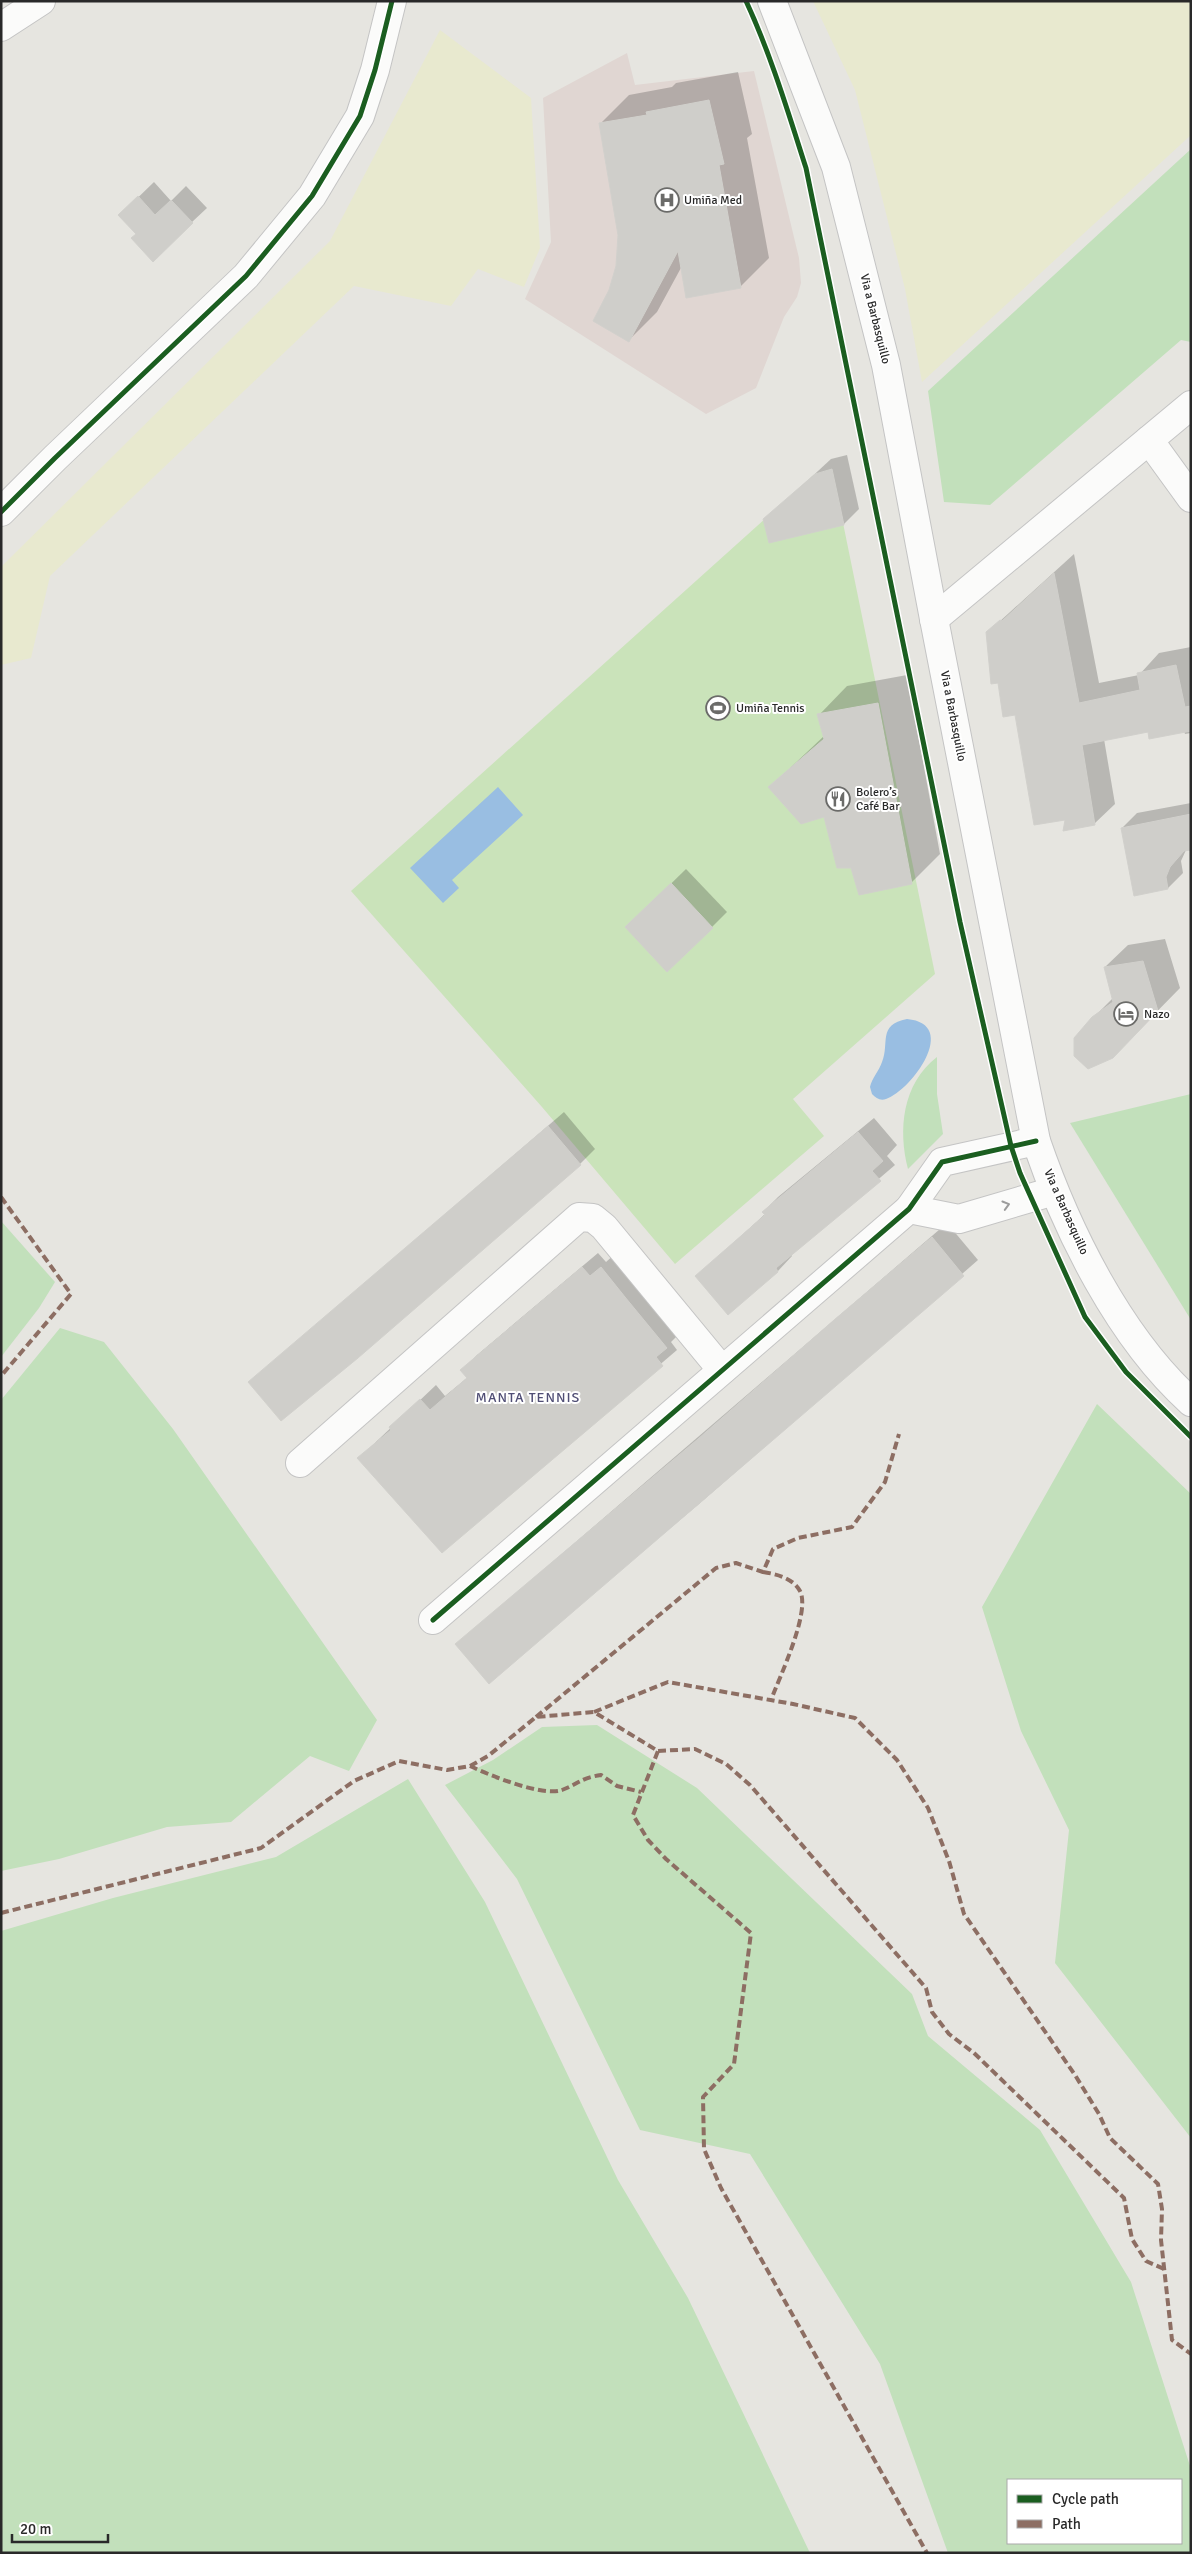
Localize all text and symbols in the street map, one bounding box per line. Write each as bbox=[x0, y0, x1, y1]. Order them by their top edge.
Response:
hospital icon: Umiña Med bbox=[654, 187, 680, 213]
place label: Umiña Med bbox=[684, 193, 742, 208]
street label: Via a Barbasquillo bbox=[857, 272, 893, 366]
street label: Via a Barbasquillo bbox=[937, 669, 969, 763]
sports icon: Umiña Tennis bbox=[705, 695, 731, 721]
place label: Umiña Tennis bbox=[736, 701, 805, 716]
place label: Bolero’s Café Bar bbox=[856, 785, 900, 814]
restaurant icon: Bolero’s Café Bar bbox=[825, 786, 851, 812]
hotel icon: Nazo bbox=[1113, 1001, 1139, 1027]
place label: Nazo bbox=[1144, 1007, 1170, 1022]
street label: Via a Barbasquillo bbox=[1040, 1167, 1092, 1257]
one-way arrow bbox=[1001, 1201, 1009, 1211]
district label: MANTA TENNIS bbox=[476, 1389, 580, 1406]
legend bbox=[1007, 2479, 1182, 2544]
text: Cycle path bbox=[1052, 2490, 1119, 2508]
scale bar bbox=[12, 2512, 109, 2544]
text: Path bbox=[1052, 2515, 1081, 2533]
text: 20 m bbox=[20, 2520, 51, 2538]

